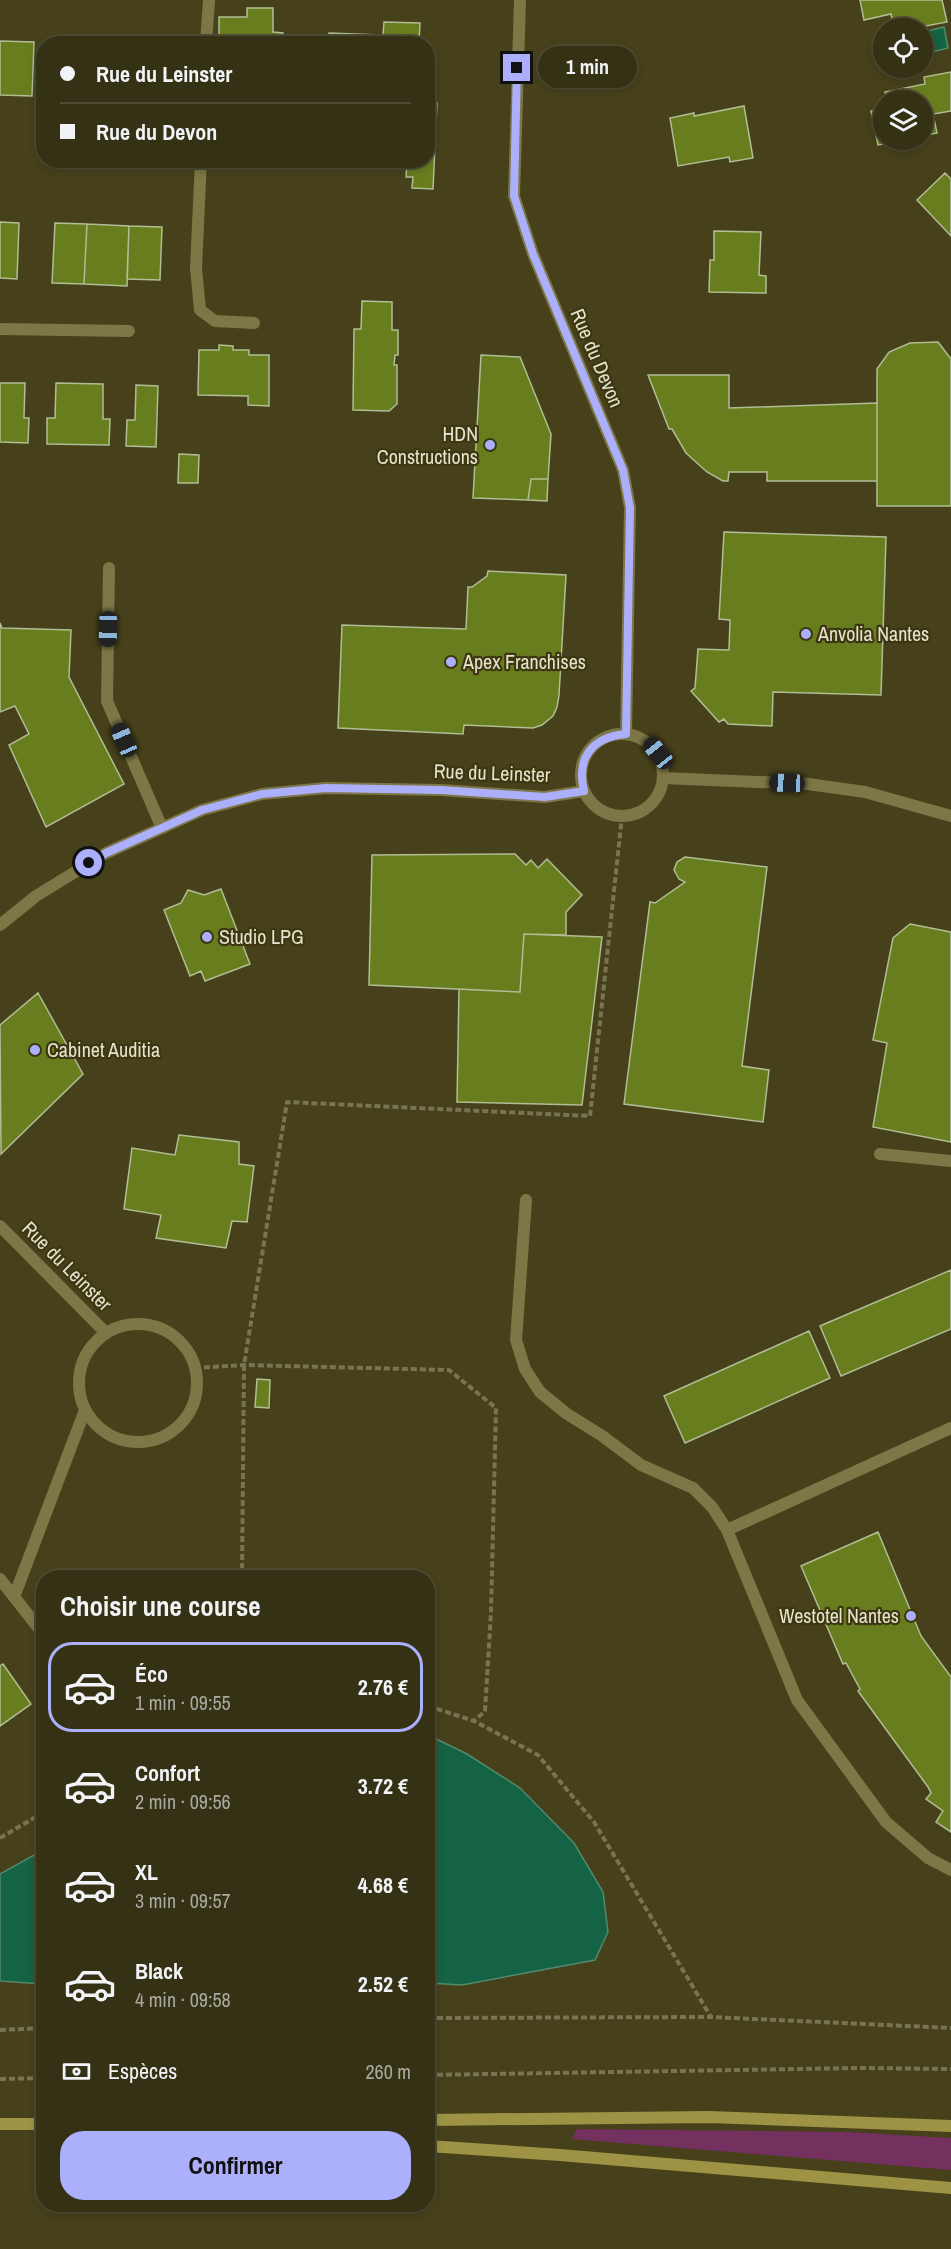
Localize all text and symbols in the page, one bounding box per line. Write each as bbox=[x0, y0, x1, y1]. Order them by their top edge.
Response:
map controls bbox=[873, 18, 933, 150]
button: locate bbox=[873, 18, 933, 78]
callout: 1 min bbox=[538, 47, 637, 89]
text: 1 min bbox=[566, 53, 609, 80]
route end bbox=[503, 54, 530, 81]
text: Rue du Leinster bbox=[96, 59, 232, 89]
button: layers bbox=[873, 90, 933, 150]
text: Rue du Devon bbox=[96, 117, 217, 147]
street label: Rue du Devon bbox=[565, 304, 630, 411]
place label: HDN Constructions bbox=[377, 420, 478, 470]
marker: HDN Constructions bbox=[483, 438, 497, 452]
car bbox=[99, 611, 117, 647]
place label: Anvolia Nantes bbox=[817, 620, 929, 647]
marker: Anvolia Nantes bbox=[799, 627, 813, 641]
place label: Apex Franchises bbox=[462, 648, 586, 675]
marker: Apex Franchises bbox=[444, 655, 458, 669]
car bbox=[108, 720, 140, 760]
car bbox=[640, 733, 676, 773]
street label: Rue du Leinster bbox=[433, 757, 551, 788]
car bbox=[769, 773, 805, 793]
route start bbox=[75, 849, 102, 876]
place label: Studio LPG bbox=[219, 923, 304, 950]
marker: Studio LPG bbox=[200, 930, 214, 944]
place label: Cabinet Auditia bbox=[47, 1036, 160, 1063]
marker: Cabinet Auditia bbox=[28, 1043, 42, 1057]
street label: Rue du Leinster bbox=[17, 1215, 119, 1317]
text: Choisir une course bbox=[60, 1588, 261, 1624]
place label: Westotel Nantes bbox=[779, 1602, 899, 1629]
marker: Westotel Nantes bbox=[904, 1609, 918, 1623]
text: Éco bbox=[135, 1659, 168, 1689]
icon: car bbox=[63, 1660, 117, 1714]
text: 2.76 € bbox=[358, 1672, 408, 1702]
text: 1 min · 09:55 bbox=[135, 1689, 231, 1716]
text: Confort bbox=[135, 1758, 200, 1788]
icon: car bbox=[63, 1759, 117, 1813]
text: 3.72 € bbox=[358, 1771, 408, 1801]
text: 2 min · 09:56 bbox=[135, 1788, 231, 1815]
text: XL bbox=[135, 1857, 158, 1887]
icon: car bbox=[63, 1858, 117, 1912]
text: 4.68 € bbox=[358, 1870, 408, 1900]
text: 3 min · 09:57 bbox=[135, 1887, 231, 1914]
text: Black bbox=[135, 1956, 183, 1986]
icon: car bbox=[63, 1957, 117, 2011]
text: 2.52 € bbox=[358, 1969, 408, 1999]
text: 4 min · 09:58 bbox=[135, 1986, 231, 2013]
icon: cash bbox=[60, 2055, 93, 2088]
text: Espèces bbox=[108, 2056, 177, 2086]
text: 260 m bbox=[365, 2058, 411, 2085]
button: Confirmer bbox=[60, 2131, 411, 2200]

